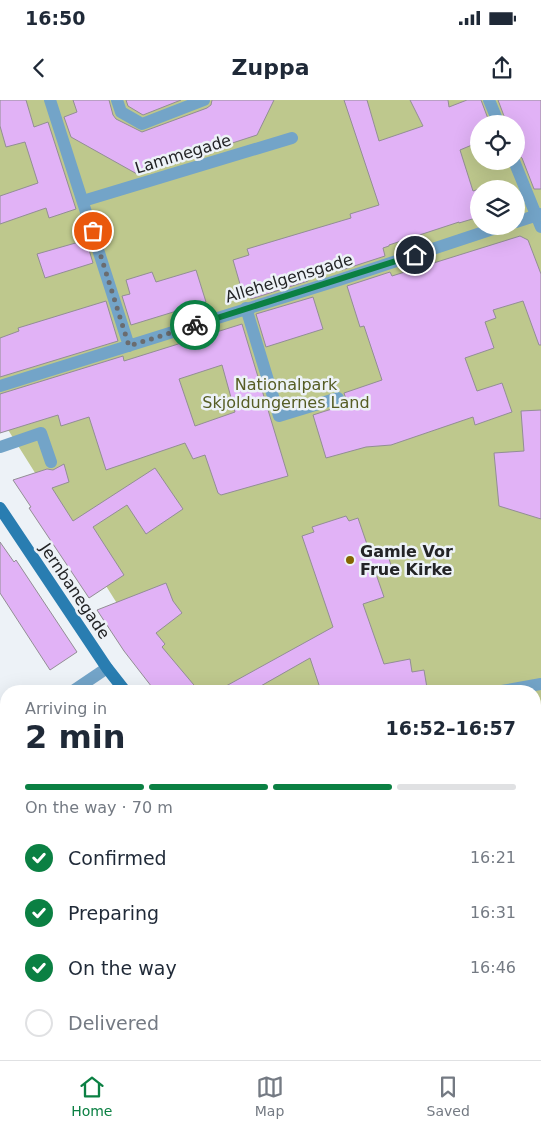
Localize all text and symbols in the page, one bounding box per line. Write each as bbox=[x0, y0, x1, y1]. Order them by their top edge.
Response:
text: 16:50 bbox=[25, 7, 85, 29]
icon: back bbox=[25, 54, 53, 82]
icon: share bbox=[488, 54, 516, 82]
text: Zuppa bbox=[232, 55, 309, 80]
map controls bbox=[470, 115, 525, 235]
button: locate bbox=[470, 115, 525, 170]
street label: Lammegade bbox=[133, 130, 233, 178]
button: layers bbox=[470, 180, 525, 235]
pin bbox=[72, 210, 114, 252]
icon: bag bbox=[79, 217, 107, 245]
pin bbox=[394, 234, 436, 276]
icon: home bbox=[401, 241, 429, 269]
street label: Allehelgensgade bbox=[223, 250, 355, 306]
courier bbox=[170, 300, 220, 350]
icon: bike bbox=[181, 311, 209, 339]
park label: Nationalpark Skjoldungernes Land bbox=[202, 375, 370, 412]
street label: Jernbanegade bbox=[36, 539, 114, 642]
place label: Gamle Vor Frue Kirke bbox=[360, 542, 453, 579]
marker: Gamle Vor Frue Kirke bbox=[344, 554, 356, 566]
text: Arriving in bbox=[25, 699, 107, 718]
text: 16:52–16:57 bbox=[386, 717, 516, 739]
text: 2 min bbox=[25, 718, 126, 756]
text: On the way · 70 m bbox=[25, 798, 173, 817]
icon: check bbox=[25, 844, 53, 872]
text: Confirmed bbox=[68, 847, 167, 869]
text: 16:21 bbox=[470, 848, 516, 867]
icon: check bbox=[25, 899, 53, 927]
text: Preparing bbox=[68, 902, 159, 924]
text: 16:31 bbox=[470, 903, 516, 922]
icon: check bbox=[25, 954, 53, 982]
text: On the way bbox=[68, 957, 177, 979]
text: 16:46 bbox=[470, 958, 516, 977]
text: Delivered bbox=[68, 1012, 159, 1034]
tab: Home bbox=[71, 1073, 112, 1119]
tab: Map bbox=[255, 1073, 284, 1119]
tab: Saved bbox=[427, 1073, 470, 1119]

